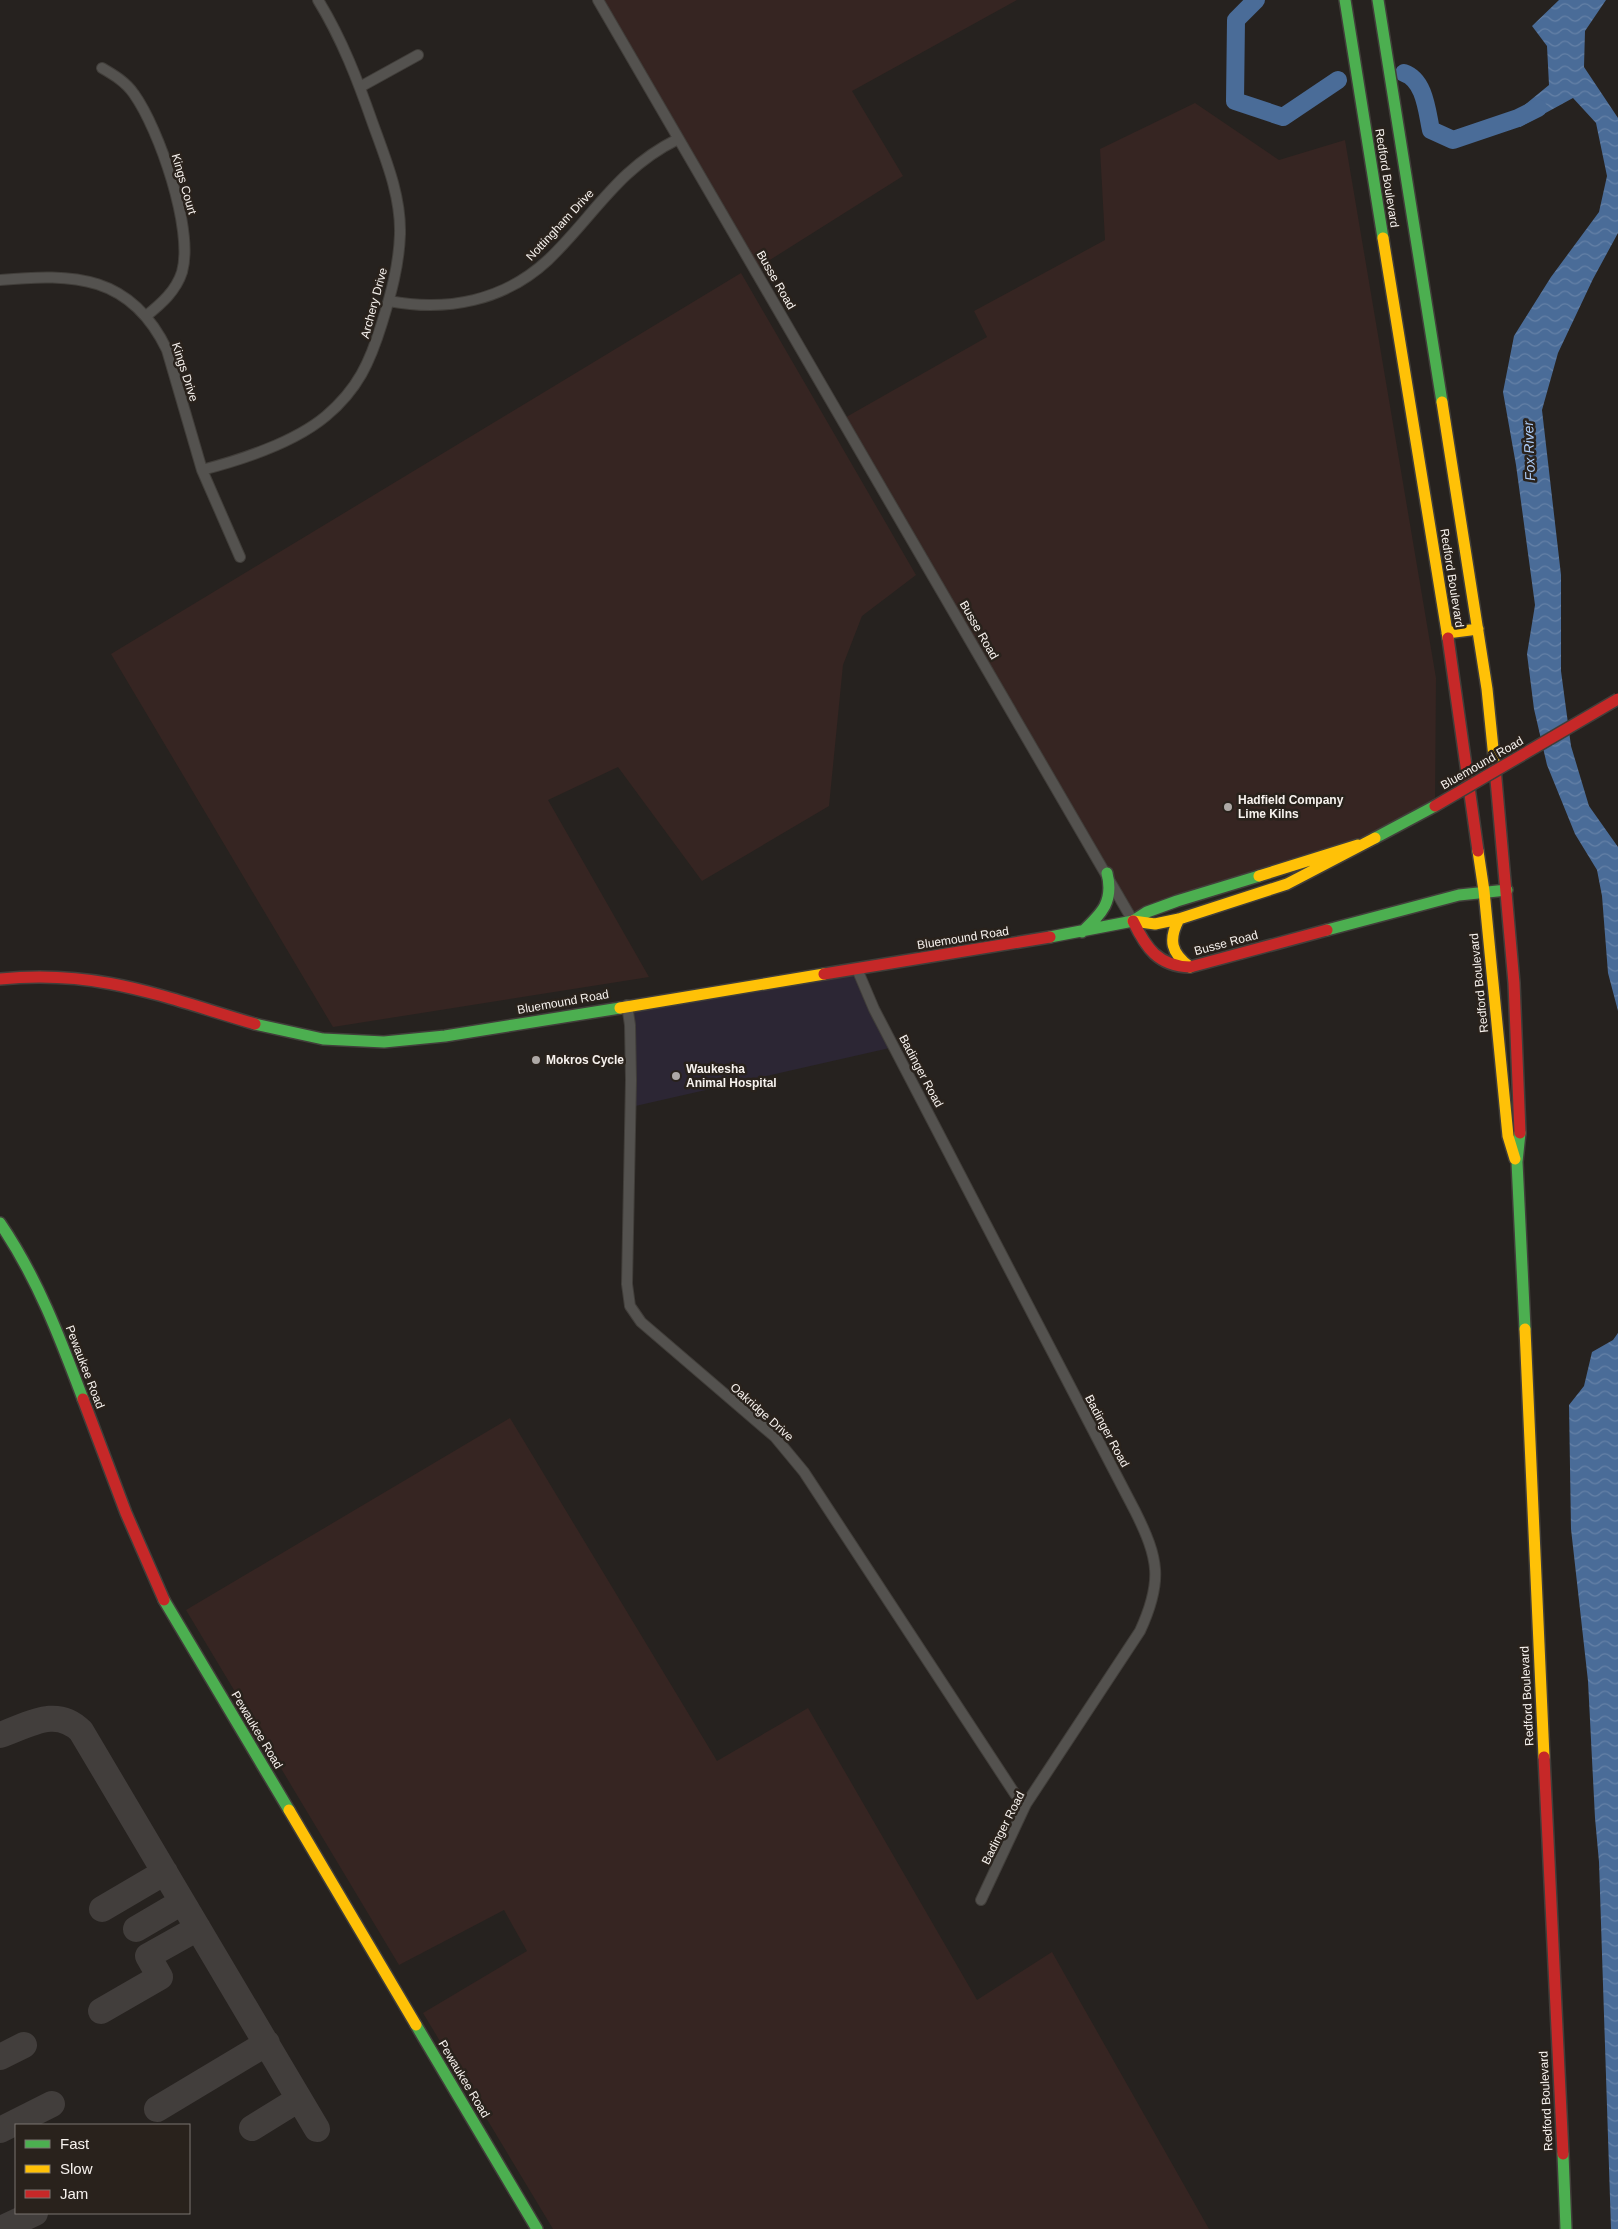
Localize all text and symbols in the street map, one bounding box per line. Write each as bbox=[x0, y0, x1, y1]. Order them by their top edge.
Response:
street label: Redford Boulevard bbox=[1372, 127, 1402, 229]
street label: Kings Court bbox=[169, 152, 200, 217]
street label: Nottingham Drive bbox=[523, 186, 597, 264]
street label: Busse Road bbox=[754, 248, 798, 312]
street label: Archery Drive bbox=[358, 266, 390, 340]
street label: Kings Drive bbox=[169, 341, 201, 404]
water label: Fox River bbox=[1520, 419, 1538, 481]
street label: Redford Boulevard bbox=[1437, 527, 1467, 629]
street label: Busse Road bbox=[957, 598, 1001, 662]
street label: Bluemound Road bbox=[1438, 734, 1526, 792]
place label: Hadfield Company Lime Kilns bbox=[1238, 793, 1344, 821]
marker: Hadfield Company Lime Kilns bbox=[1222, 801, 1234, 813]
street label: Bluemound Road bbox=[916, 924, 1010, 952]
street label: Busse Road bbox=[1193, 928, 1259, 958]
street label: Redford Boulevard bbox=[1467, 933, 1491, 1033]
street label: Bluemound Road bbox=[516, 987, 610, 1017]
street label: Badinger Road bbox=[896, 1032, 946, 1110]
place label: Mokros Cycle bbox=[546, 1053, 624, 1067]
marker: Mokros Cycle bbox=[530, 1054, 542, 1066]
place label: Waukesha Animal Hospital bbox=[686, 1062, 777, 1090]
marker: Waukesha Animal Hospital bbox=[670, 1070, 682, 1082]
street label: Pewaukee Road bbox=[63, 1323, 107, 1411]
street label: Oakridge Drive bbox=[728, 1380, 797, 1444]
street label: Badinger Road bbox=[1082, 1392, 1132, 1470]
street label: Redford Boulevard bbox=[1517, 1646, 1537, 1746]
street label: Pewaukee Road bbox=[228, 1689, 286, 1771]
street label: Badinger Road bbox=[979, 1789, 1027, 1867]
street label: Pewaukee Road bbox=[435, 2038, 493, 2120]
street label: Redford Boulevard bbox=[1536, 2051, 1556, 2151]
legend bbox=[15, 2124, 190, 2214]
text: Fast bbox=[60, 2135, 90, 2152]
text: Slow bbox=[60, 2160, 93, 2177]
text: Jam bbox=[60, 2185, 88, 2202]

